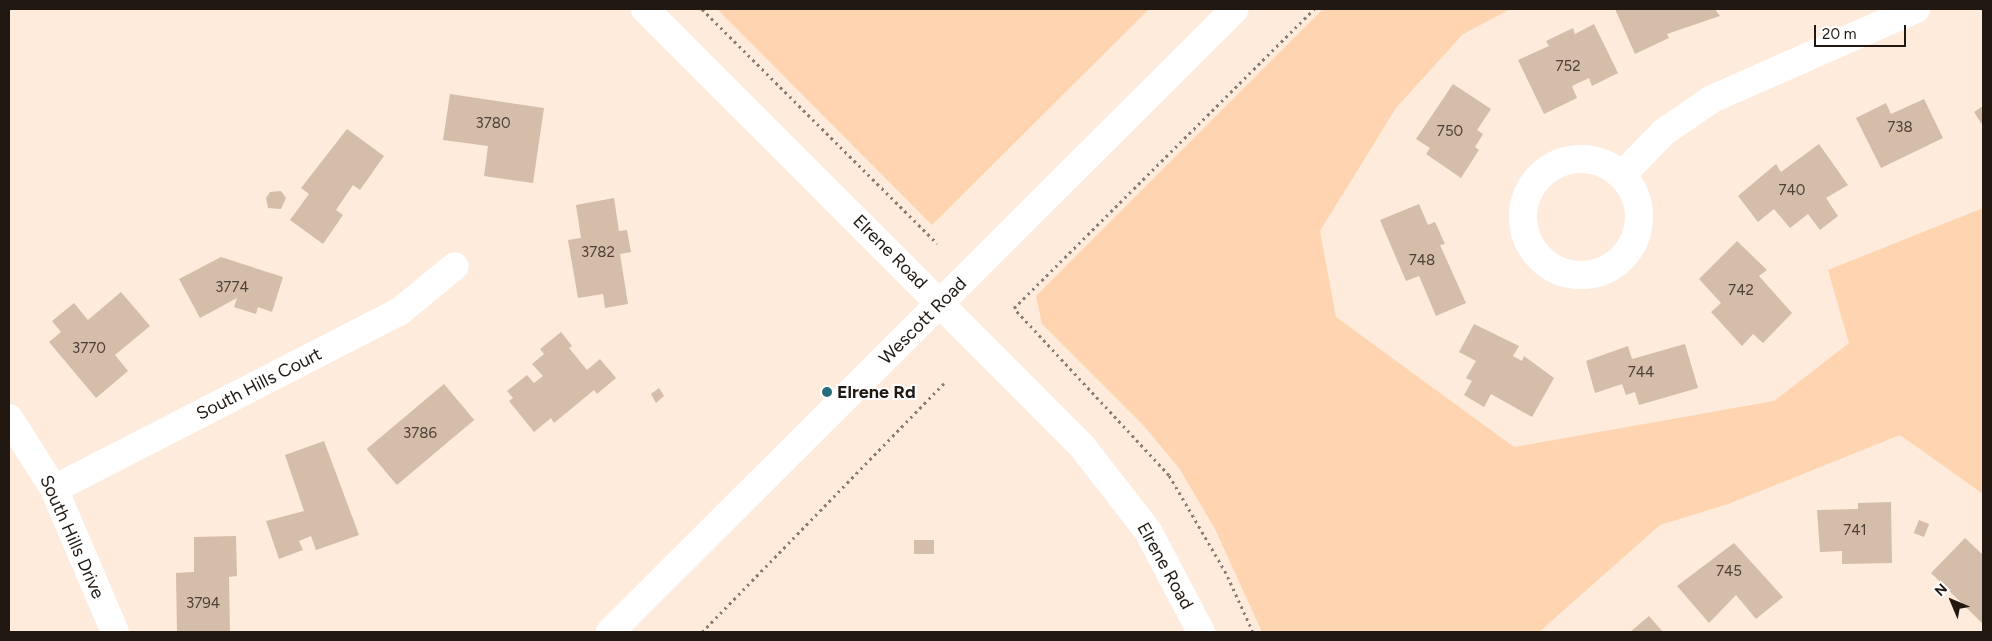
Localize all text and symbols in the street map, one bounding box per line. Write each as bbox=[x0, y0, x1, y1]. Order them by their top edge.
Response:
scale bar bbox=[1817, 15, 1910, 47]
text: 20 m bbox=[1822, 25, 1856, 43]
house number: 752 bbox=[1555, 58, 1581, 76]
house number: 3780 bbox=[475, 115, 511, 133]
house number: 738 bbox=[1887, 119, 1913, 137]
house number: 750 bbox=[1437, 123, 1463, 141]
house number: 740 bbox=[1779, 182, 1805, 200]
street label: Elrene Road bbox=[848, 210, 932, 294]
house number: 3782 bbox=[581, 244, 615, 262]
house number: 748 bbox=[1409, 252, 1435, 270]
street label: Wescott Road bbox=[875, 273, 971, 369]
house number: 3774 bbox=[215, 279, 249, 297]
house number: 742 bbox=[1728, 282, 1754, 300]
house number: 3770 bbox=[72, 340, 106, 358]
street label: South Hills Court bbox=[193, 343, 325, 425]
house number: 744 bbox=[1628, 364, 1654, 382]
place label: Elrene Rd bbox=[837, 381, 916, 403]
marker: Elrene Rd bbox=[821, 386, 833, 398]
house number: 3786 bbox=[403, 425, 437, 443]
street label: South Hills Drive bbox=[35, 472, 109, 602]
street label: Elrene Road bbox=[1132, 519, 1198, 613]
house number: 741 bbox=[1843, 522, 1867, 540]
house number: 745 bbox=[1716, 563, 1742, 581]
north arrow bbox=[1927, 576, 1977, 626]
text: N bbox=[1931, 580, 1951, 600]
house number: 3794 bbox=[186, 595, 220, 613]

